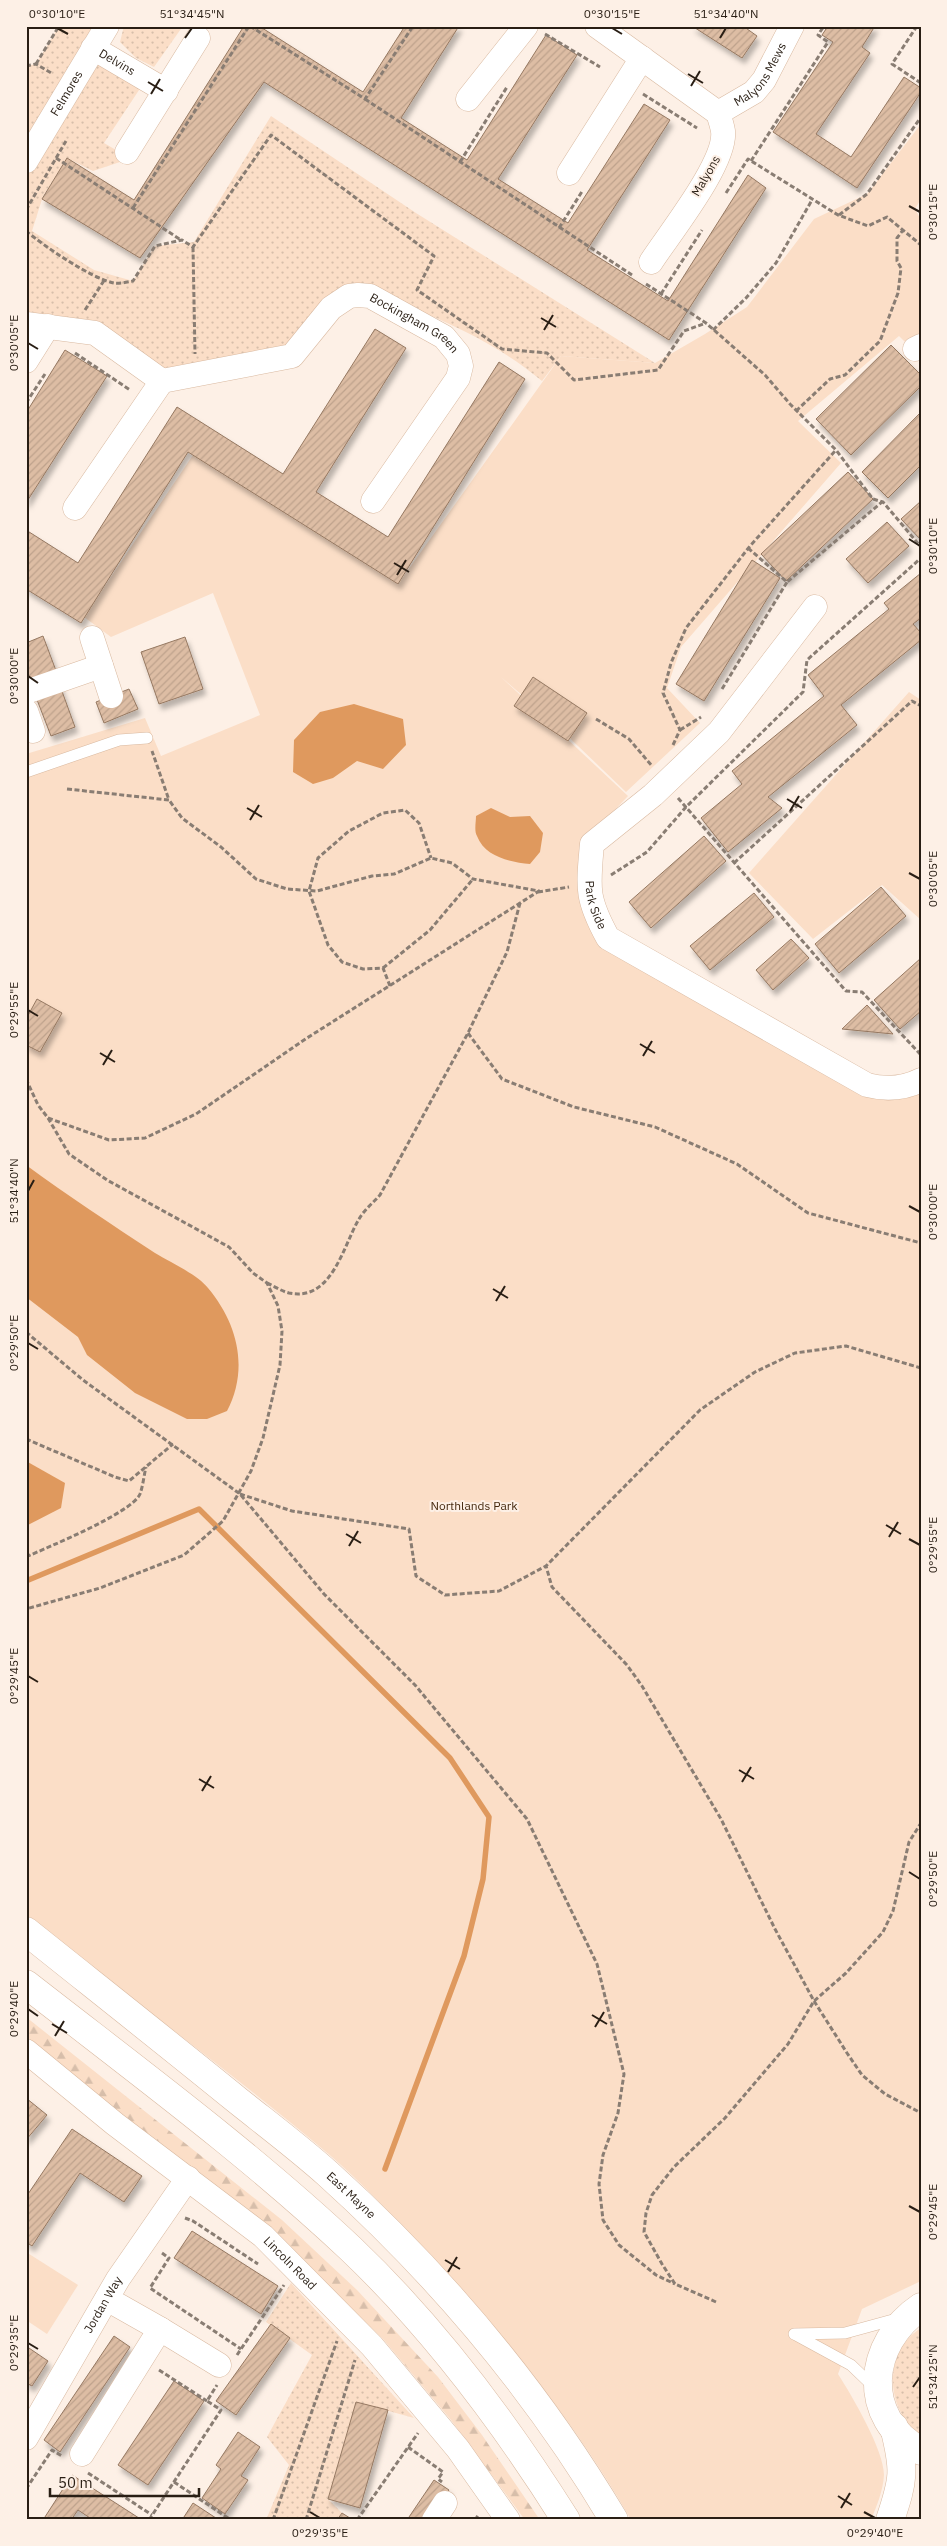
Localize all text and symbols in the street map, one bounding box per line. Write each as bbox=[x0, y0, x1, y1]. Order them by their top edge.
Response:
text: 0°30'10"E bbox=[29, 6, 85, 21]
text: 51°34'45"N bbox=[159, 6, 225, 21]
text: 0°30'15"E bbox=[584, 6, 640, 21]
text: 51°34'40"N bbox=[693, 6, 759, 21]
street label: Malyons Mews bbox=[731, 40, 789, 109]
street label: Delvins bbox=[97, 45, 138, 78]
street label: Felmores bbox=[47, 67, 86, 118]
street label: Malyons bbox=[688, 153, 723, 199]
text: 0°30'15"E bbox=[925, 184, 940, 240]
street label: Bockingham Green bbox=[367, 289, 462, 356]
text: 0°30'05"E bbox=[6, 315, 21, 371]
text: 0°30'10"E bbox=[925, 518, 940, 574]
text: 0°30'00"E bbox=[6, 648, 21, 704]
text: 0°30'05"E bbox=[925, 851, 940, 907]
street label: Park Side bbox=[582, 880, 610, 932]
text: 0°29'55"E bbox=[6, 982, 21, 1038]
text: 51°34'40"N bbox=[6, 1158, 21, 1224]
text: 0°30'00"E bbox=[925, 1184, 940, 1240]
text: 0°29'50"E bbox=[6, 1315, 21, 1371]
park label: Northlands Park bbox=[430, 1498, 518, 1513]
text: 0°29'55"E bbox=[925, 1517, 940, 1573]
text: 0°29'45"E bbox=[6, 1648, 21, 1704]
text: 0°29'50"E bbox=[925, 1851, 940, 1907]
text: 0°29'40"E bbox=[6, 1981, 21, 2037]
street label: East Mayne bbox=[324, 2168, 379, 2222]
text: 0°29'45"E bbox=[925, 2184, 940, 2240]
street label: Lincoln Road bbox=[261, 2233, 320, 2293]
street label: Jordan Way bbox=[80, 2273, 125, 2336]
text: 0°29'35"E bbox=[6, 2315, 21, 2371]
text: 51°34'25"N bbox=[925, 2344, 940, 2410]
scale bar bbox=[50, 2466, 199, 2498]
text: 50 m bbox=[58, 2473, 93, 2492]
text: 0°29'35"E bbox=[292, 2525, 348, 2540]
text: 0°29'40"E bbox=[847, 2525, 903, 2540]

